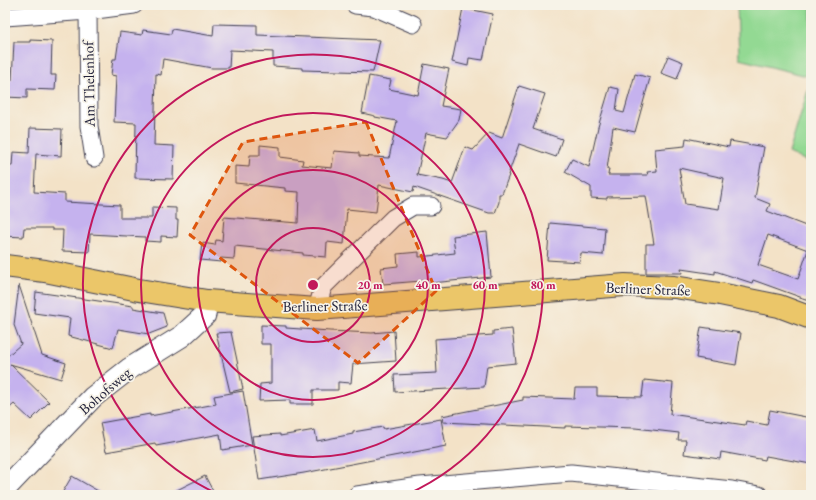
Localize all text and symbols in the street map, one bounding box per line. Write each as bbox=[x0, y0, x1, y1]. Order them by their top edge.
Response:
street label: Am Thelenhof bbox=[78, 39, 99, 128]
text: 20 m bbox=[357, 277, 383, 293]
text: 40 m bbox=[415, 277, 441, 293]
text: 60 m bbox=[472, 277, 498, 293]
text: 80 m bbox=[530, 277, 556, 293]
centre of rings bbox=[306, 278, 320, 292]
street label: Berliner Straße bbox=[605, 278, 691, 299]
street label: Berliner Straße bbox=[282, 295, 368, 316]
street label: Bohofsweg bbox=[75, 362, 135, 418]

